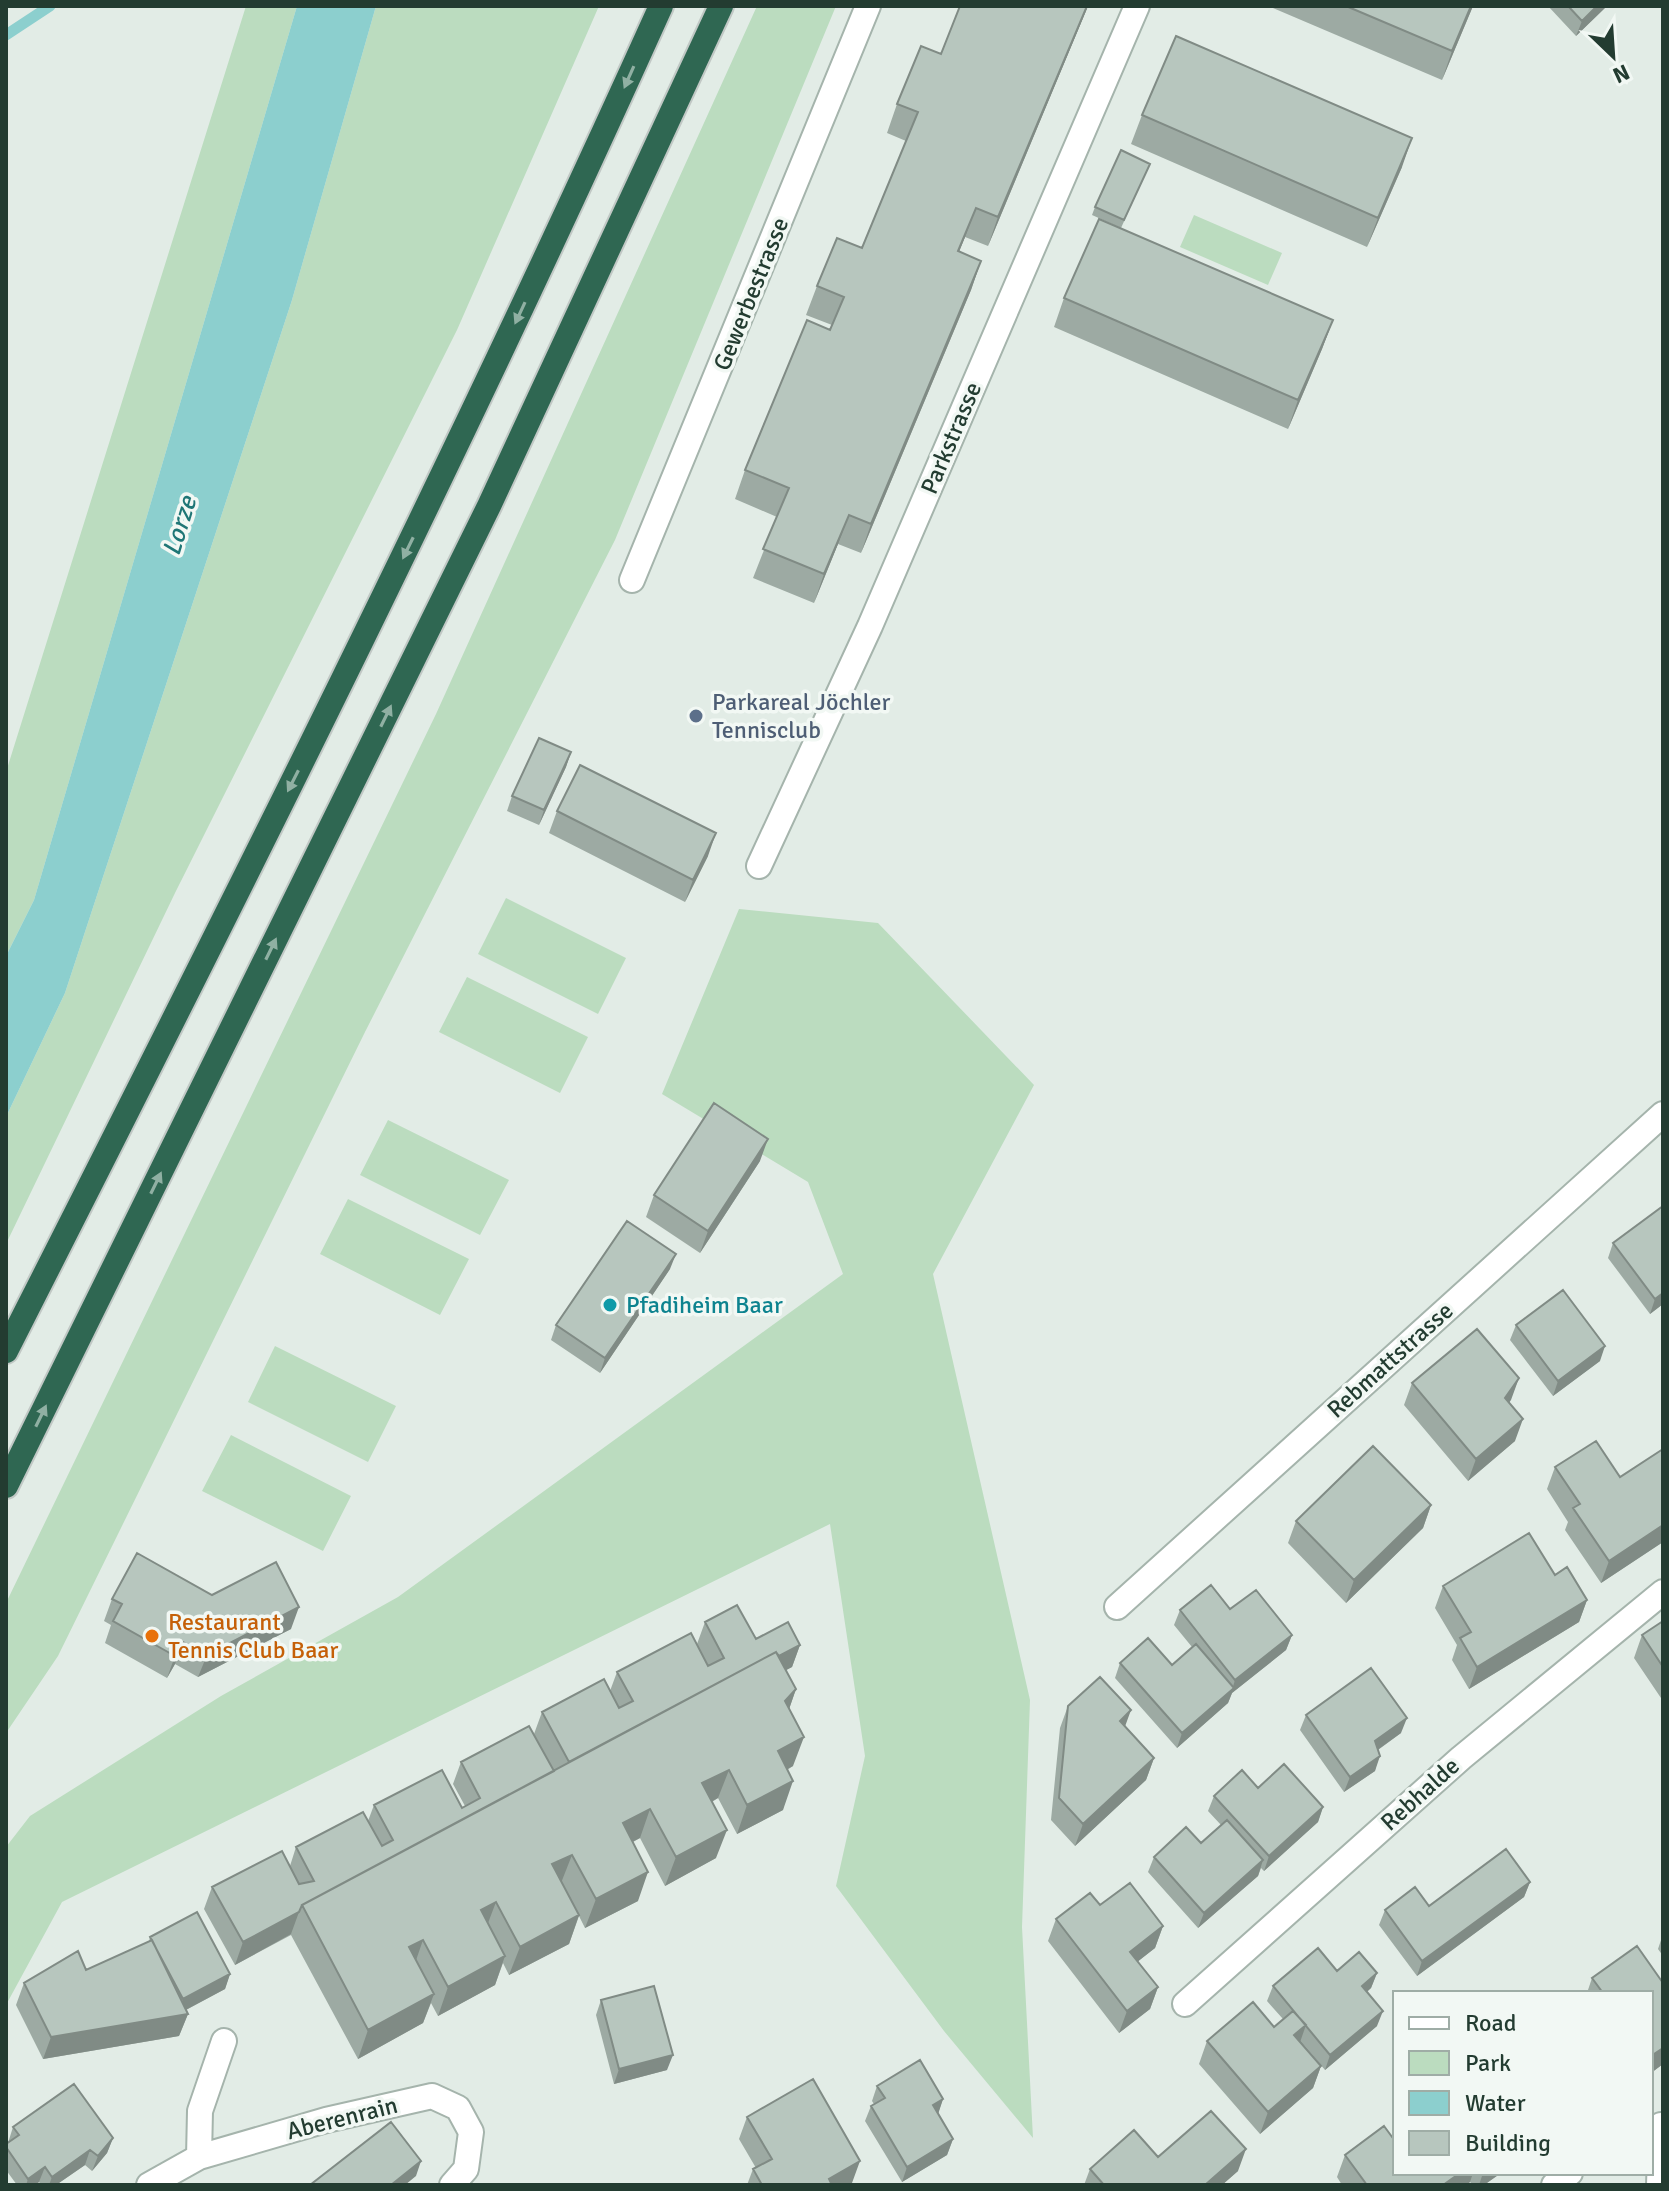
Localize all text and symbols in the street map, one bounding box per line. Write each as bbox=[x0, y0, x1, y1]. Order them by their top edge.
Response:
north arrow bbox=[1573, 16, 1653, 96]
text: N bbox=[1609, 58, 1634, 89]
one-way arrow bbox=[622, 65, 636, 89]
street label: Gewerbestrasse bbox=[707, 213, 795, 375]
one-way arrow bbox=[514, 302, 527, 325]
street label: Parkstrasse bbox=[914, 377, 988, 499]
water label: Lorze bbox=[156, 491, 205, 560]
one-way arrow bbox=[401, 536, 415, 559]
place label: Parkareal Jöchler Tennisclub bbox=[712, 687, 891, 745]
one-way arrow bbox=[379, 705, 392, 728]
marker: Parkareal Jöchler Tennisclub bbox=[687, 707, 705, 725]
one-way arrow bbox=[286, 770, 300, 793]
one-way arrow bbox=[264, 938, 277, 961]
one-way arrow bbox=[149, 1171, 162, 1194]
place label: Pfadiheim Baar bbox=[626, 1290, 783, 1320]
marker: Pfadiheim Baar bbox=[601, 1296, 619, 1314]
street label: Rebmattstrasse bbox=[1321, 1296, 1459, 1424]
one-way arrow bbox=[34, 1404, 47, 1427]
place label: Restaurant Tennis Club Baar bbox=[168, 1607, 338, 1665]
marker: Restaurant Tennis Club Baar bbox=[143, 1627, 161, 1645]
street label: Rebhalde bbox=[1374, 1751, 1466, 1837]
legend bbox=[1393, 1991, 1653, 2175]
text: Road bbox=[1465, 2008, 1516, 2038]
text: Park bbox=[1465, 2048, 1511, 2078]
text: Water bbox=[1465, 2088, 1526, 2118]
street label: Aberenrain bbox=[283, 2090, 401, 2146]
text: Building bbox=[1465, 2128, 1551, 2158]

